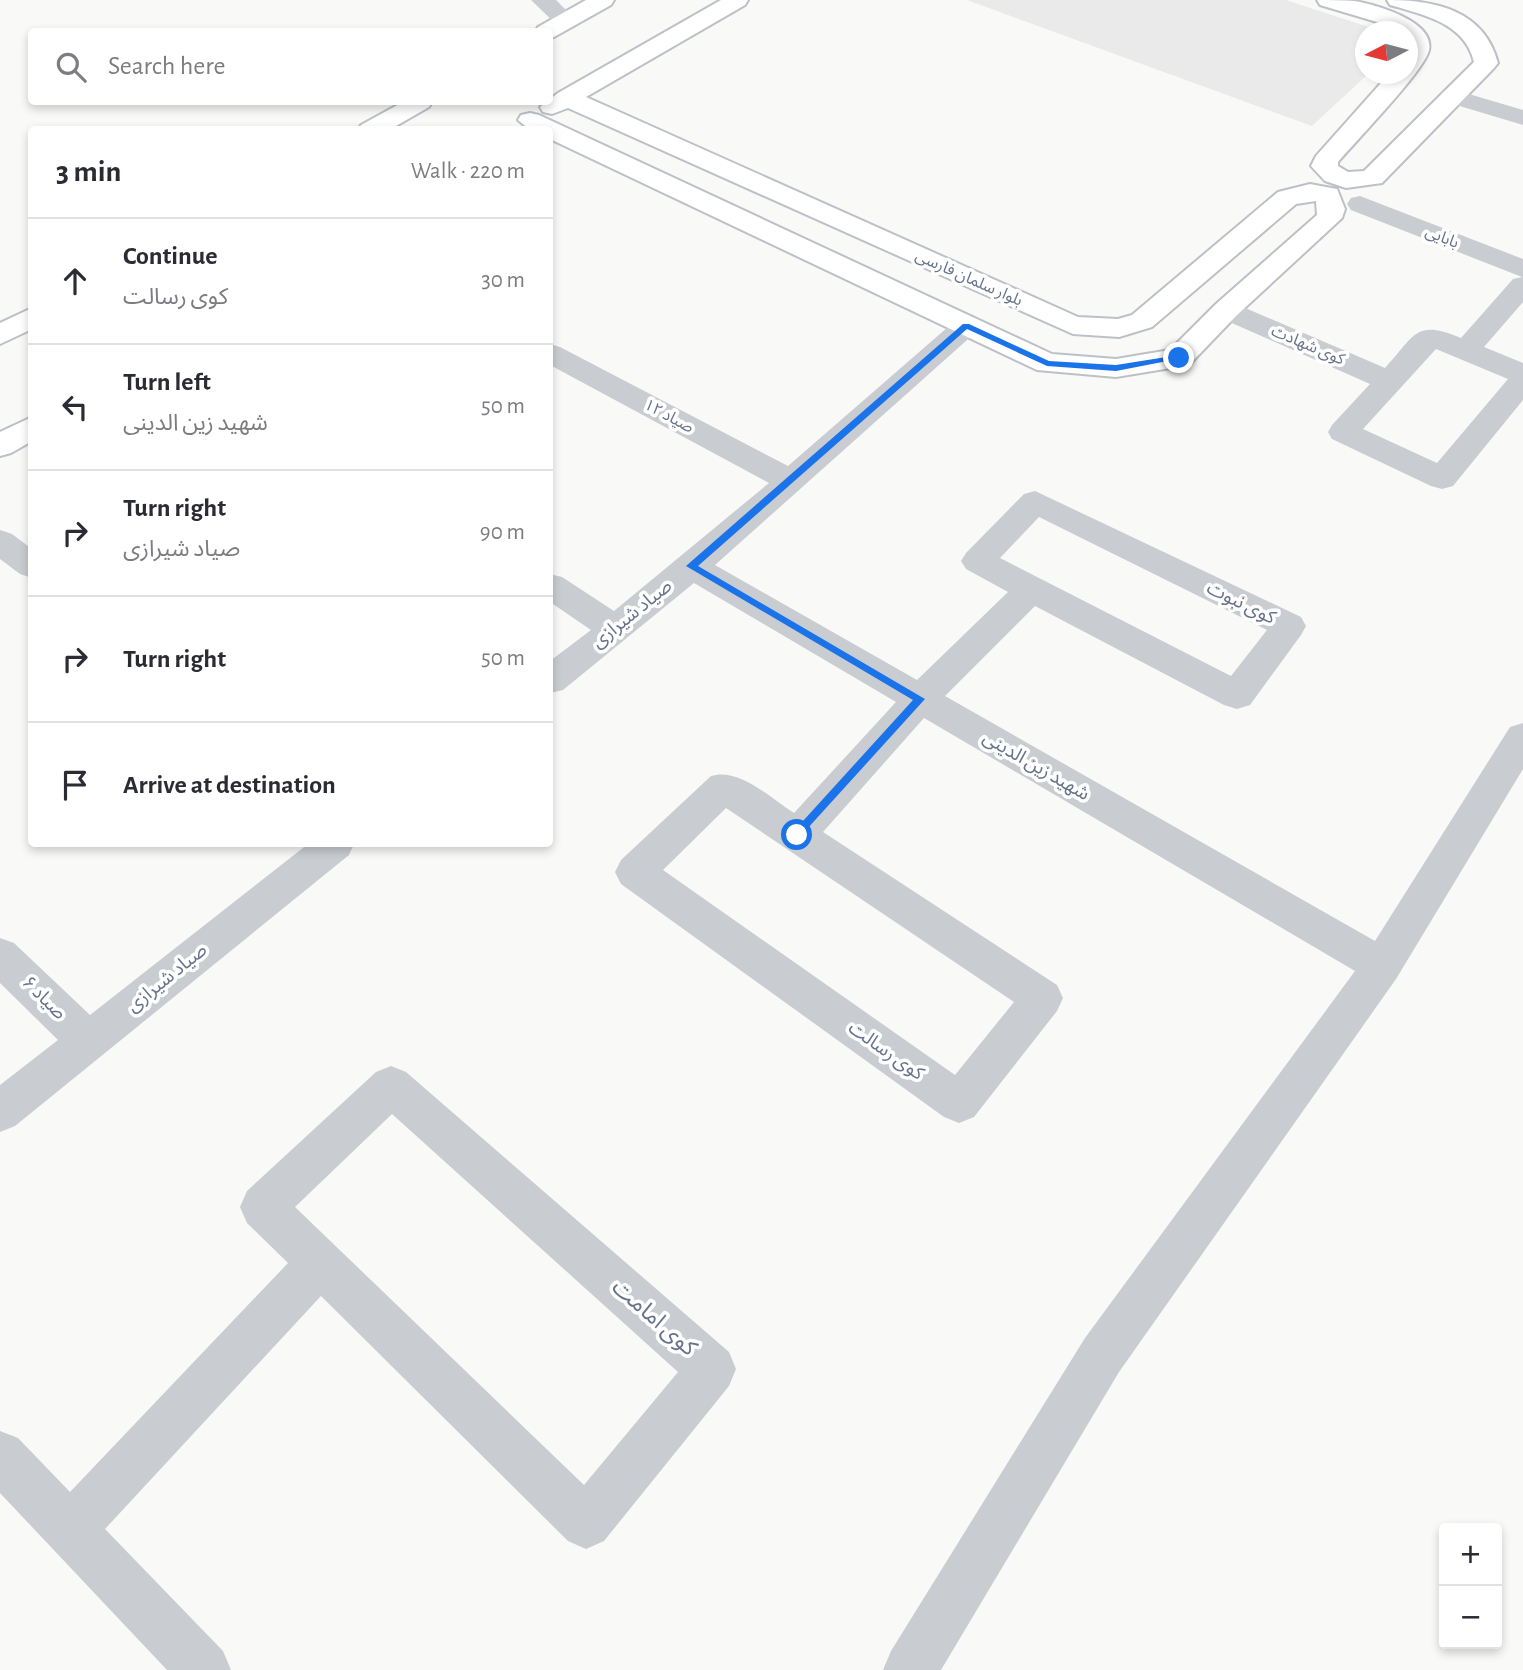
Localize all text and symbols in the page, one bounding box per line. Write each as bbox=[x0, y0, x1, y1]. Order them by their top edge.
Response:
north arrow bbox=[1355, 21, 1418, 84]
search box bbox=[28, 28, 553, 105]
icon: search bbox=[52, 48, 90, 86]
text: Search here bbox=[108, 53, 226, 79]
text: 3 min bbox=[56, 157, 121, 187]
text: Walk · 220 m bbox=[411, 160, 525, 183]
street label: بابایی bbox=[1423, 223, 1461, 252]
text: Continue bbox=[123, 243, 218, 269]
street label: بلوار سلمان فارسی bbox=[913, 247, 1025, 310]
icon: ahead bbox=[56, 262, 94, 300]
text: 30 m bbox=[481, 269, 525, 292]
text: کوی رسالت bbox=[123, 286, 228, 309]
street label: کوی شهادت bbox=[1269, 322, 1347, 369]
route end bbox=[1163, 342, 1194, 373]
text: Turn left bbox=[123, 369, 211, 395]
icon: left bbox=[56, 388, 94, 426]
text: 50 m bbox=[481, 395, 525, 418]
street label: صیاد ۱۲ bbox=[642, 396, 696, 436]
text: شهید زین الدینی bbox=[123, 412, 268, 435]
text: Turn right bbox=[123, 495, 226, 521]
icon: right bbox=[56, 514, 94, 552]
text: 90 m bbox=[480, 521, 525, 544]
text: صیاد شیرازی bbox=[123, 538, 240, 561]
street label: صیاد شیرازی bbox=[588, 576, 676, 653]
street label: کوی نبوت bbox=[1203, 578, 1279, 629]
icon: right bbox=[56, 640, 94, 678]
text: Turn right bbox=[123, 646, 226, 672]
text: 50 m bbox=[481, 647, 525, 670]
street label: شهید زین الدینی bbox=[979, 728, 1093, 805]
icon: arrive bbox=[56, 766, 94, 804]
text: Arrive at destination bbox=[123, 772, 336, 798]
route start bbox=[781, 819, 812, 850]
street label: صیاد شیرازی bbox=[123, 940, 211, 1017]
street label: صیاد ۶ bbox=[18, 973, 70, 1023]
street label: کوی رسالت bbox=[844, 1018, 928, 1085]
street label: کوی امامت bbox=[607, 1276, 701, 1362]
map controls bbox=[1439, 1523, 1502, 1649]
button: + bbox=[1439, 1523, 1502, 1586]
button: − bbox=[1439, 1586, 1502, 1649]

